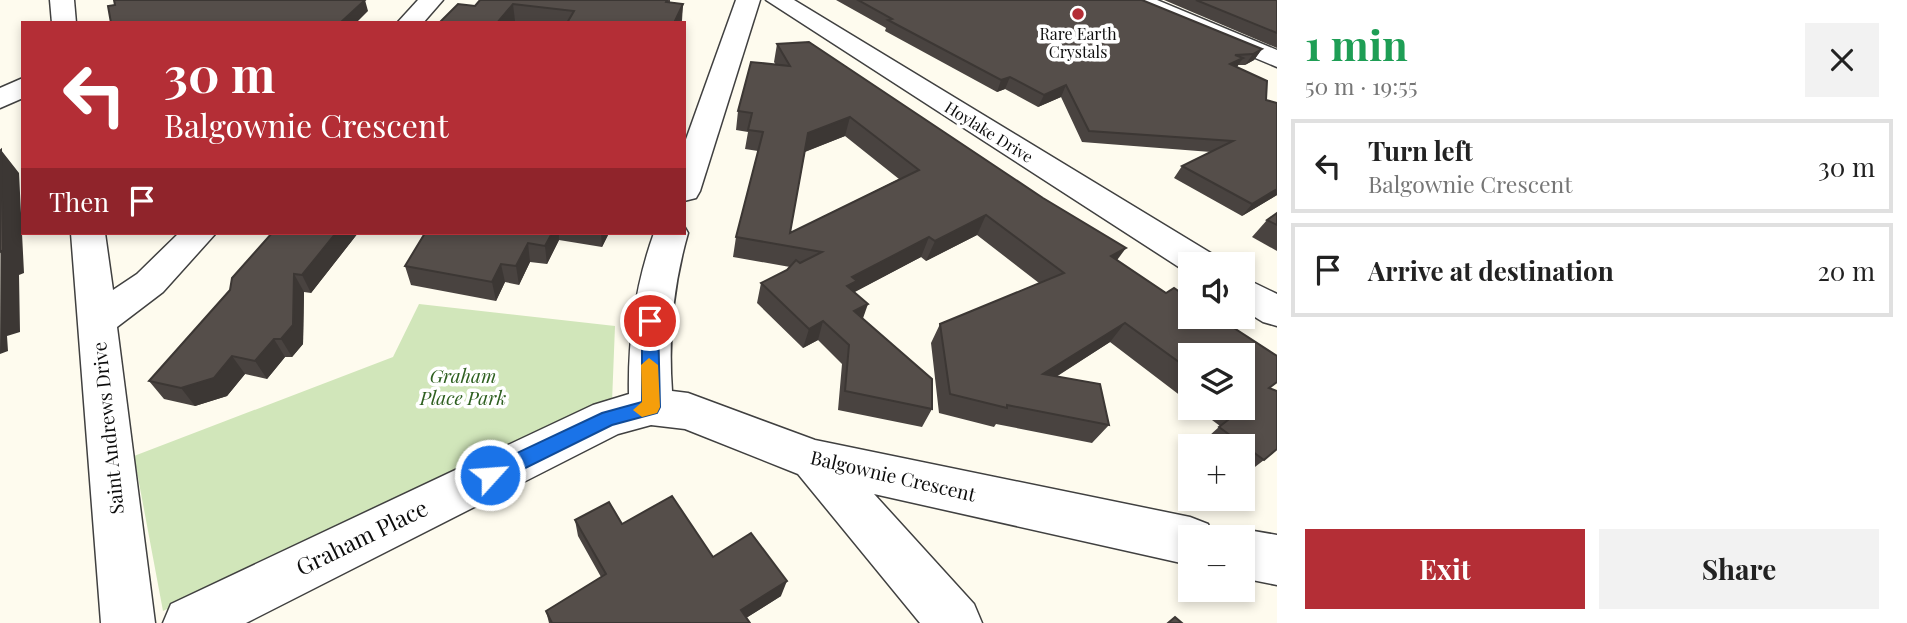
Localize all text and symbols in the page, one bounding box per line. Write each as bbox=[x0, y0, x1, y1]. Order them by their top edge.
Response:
marker: Rare Earth Crystals bbox=[1070, 6, 1086, 22]
text: 1 min bbox=[1305, 16, 1408, 72]
place label: Rare Earth Crystals bbox=[1039, 23, 1117, 62]
button: close bbox=[1805, 23, 1879, 97]
text: 30 m bbox=[164, 40, 275, 105]
icon: left bbox=[49, 49, 140, 140]
text: 50 m · 19:55 bbox=[1305, 70, 1417, 101]
street label: Hoylake Drive bbox=[941, 96, 1037, 167]
text: Balgownie Crescent bbox=[164, 103, 448, 146]
text: Turn left bbox=[1368, 133, 1473, 168]
icon: left bbox=[1309, 147, 1347, 185]
text: 30 m bbox=[1818, 149, 1875, 184]
text: Balgownie Crescent bbox=[1368, 168, 1572, 199]
icon: arrive bbox=[123, 182, 161, 220]
text: Then bbox=[49, 184, 109, 219]
icon: arrive bbox=[1309, 251, 1347, 289]
map controls bbox=[1178, 252, 1255, 602]
button: sound bbox=[1178, 252, 1255, 329]
text: Arrive at destination bbox=[1368, 253, 1614, 288]
text: 20 m bbox=[1817, 253, 1875, 288]
pin bbox=[620, 291, 680, 351]
icon: arrive bbox=[631, 302, 669, 340]
street label: Saint Andrews Drive bbox=[85, 341, 129, 516]
button: layers bbox=[1178, 343, 1255, 420]
park label: Graham Place Park bbox=[419, 362, 506, 410]
button: + bbox=[1178, 434, 1255, 511]
position arrow bbox=[453, 438, 527, 512]
street label: Balgownie Crescent bbox=[808, 443, 979, 507]
street label: Graham Place bbox=[290, 491, 432, 582]
button: − bbox=[1178, 525, 1255, 602]
button: Exit bbox=[1305, 529, 1585, 609]
button: Share bbox=[1599, 529, 1879, 609]

